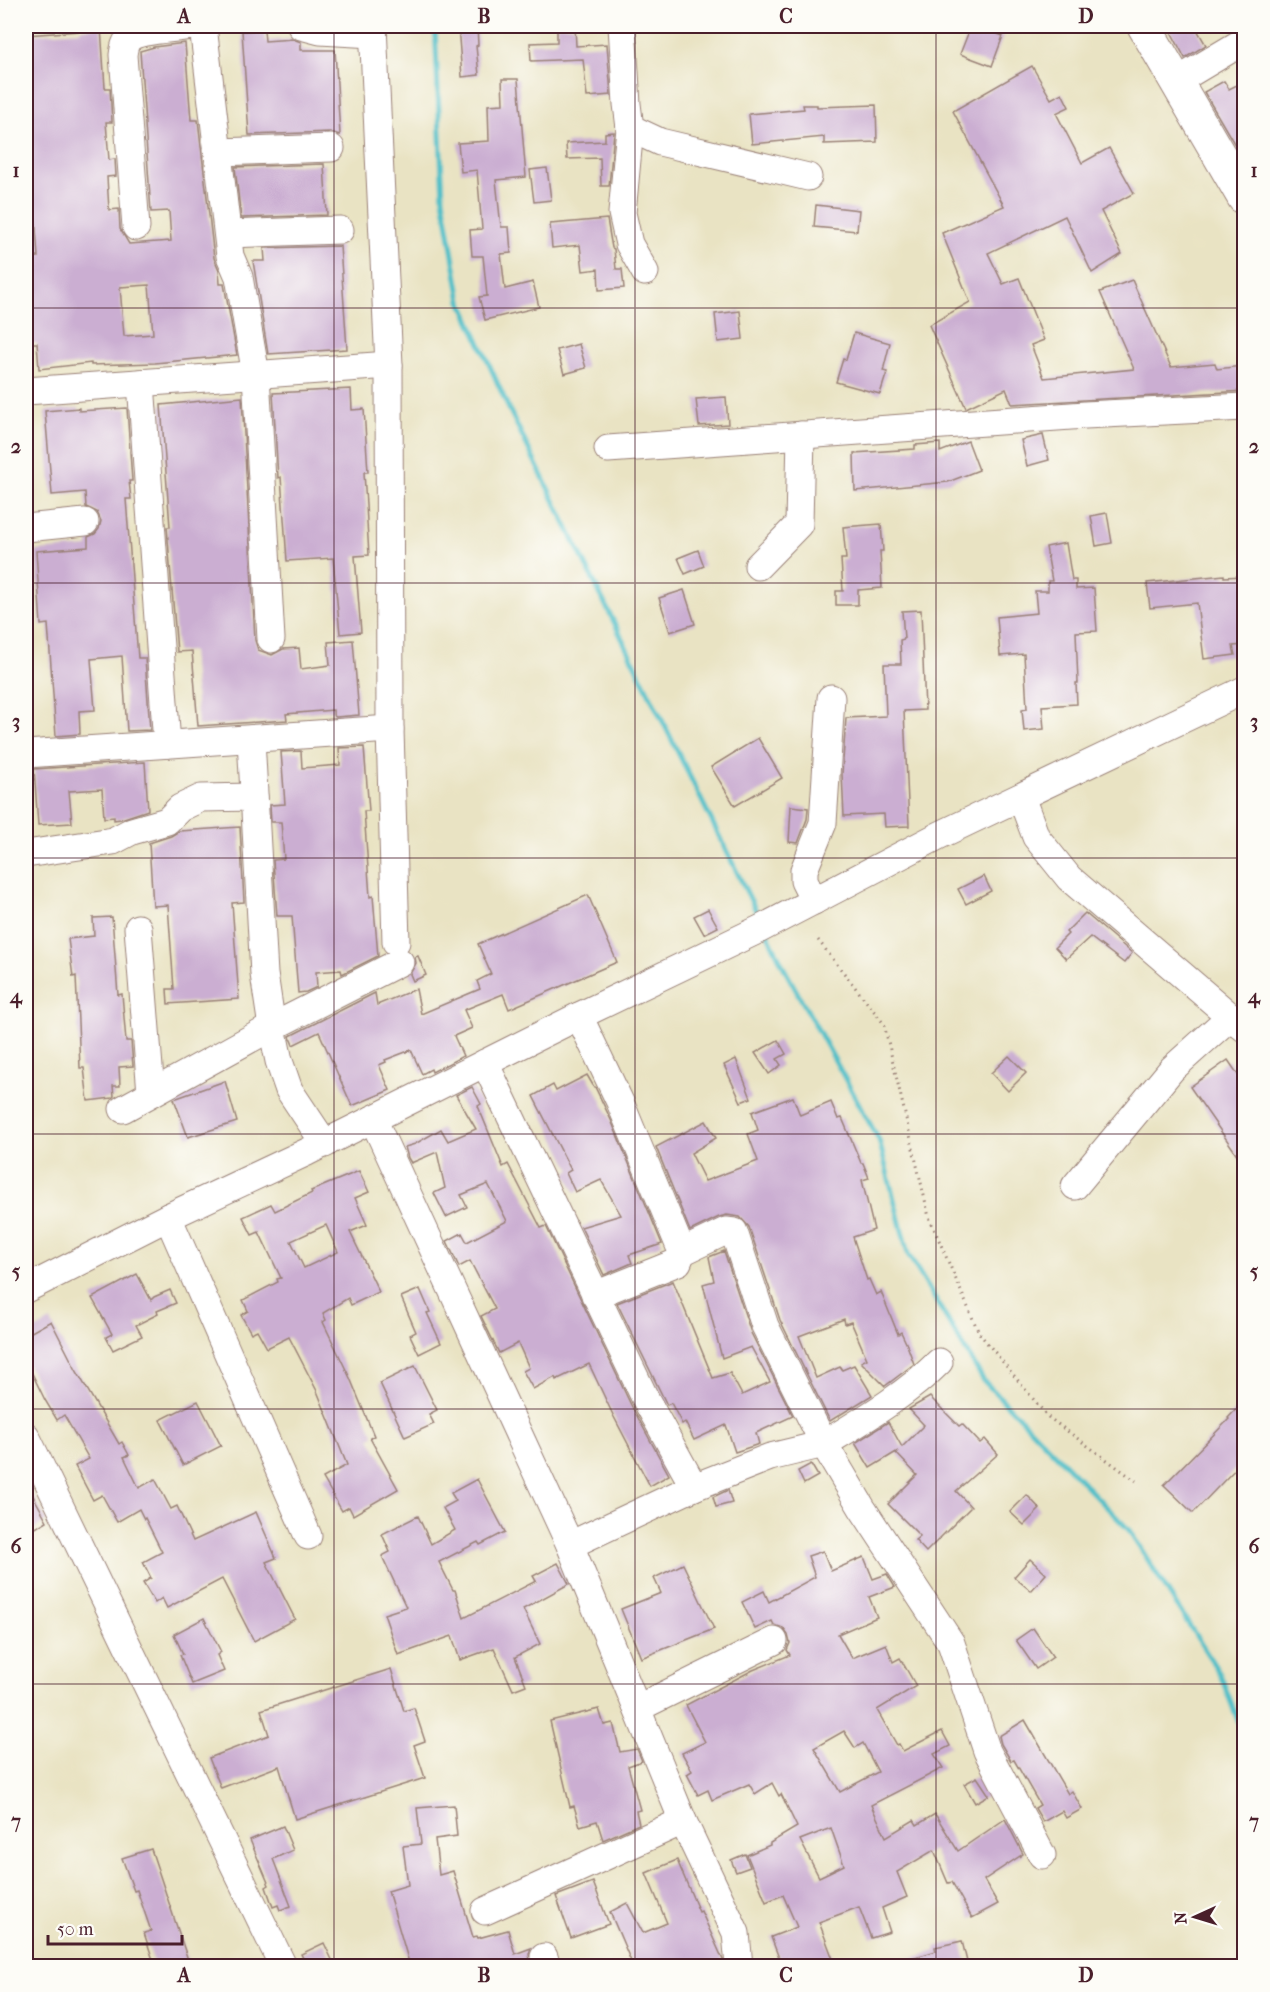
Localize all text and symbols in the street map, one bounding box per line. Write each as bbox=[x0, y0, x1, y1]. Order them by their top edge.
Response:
text: A bbox=[176, 5, 192, 28]
text: B bbox=[477, 5, 491, 28]
text: C bbox=[779, 5, 793, 28]
text: D bbox=[1078, 5, 1094, 28]
text: 1 bbox=[12, 159, 20, 182]
text: 1 bbox=[1250, 159, 1258, 182]
text: 2 bbox=[11, 435, 21, 458]
text: 2 bbox=[1249, 435, 1259, 458]
text: 3 bbox=[12, 710, 20, 733]
text: 3 bbox=[1250, 710, 1258, 733]
text: 4 bbox=[9, 985, 23, 1009]
text: 4 bbox=[1247, 985, 1261, 1009]
text: 5 bbox=[12, 1260, 21, 1283]
text: 5 bbox=[1250, 1260, 1259, 1283]
text: 6 bbox=[11, 1535, 23, 1558]
text: 6 bbox=[1249, 1535, 1261, 1558]
text: 7 bbox=[10, 1810, 21, 1833]
text: 7 bbox=[1248, 1810, 1259, 1833]
north arrow bbox=[1165, 1887, 1225, 1947]
scale bar bbox=[48, 1908, 182, 1946]
text: N bbox=[1171, 1910, 1190, 1925]
text: 50 m bbox=[57, 1919, 94, 1940]
text: A bbox=[176, 1964, 192, 1987]
text: B bbox=[477, 1964, 491, 1987]
text: C bbox=[779, 1964, 793, 1987]
text: D bbox=[1078, 1964, 1094, 1987]

